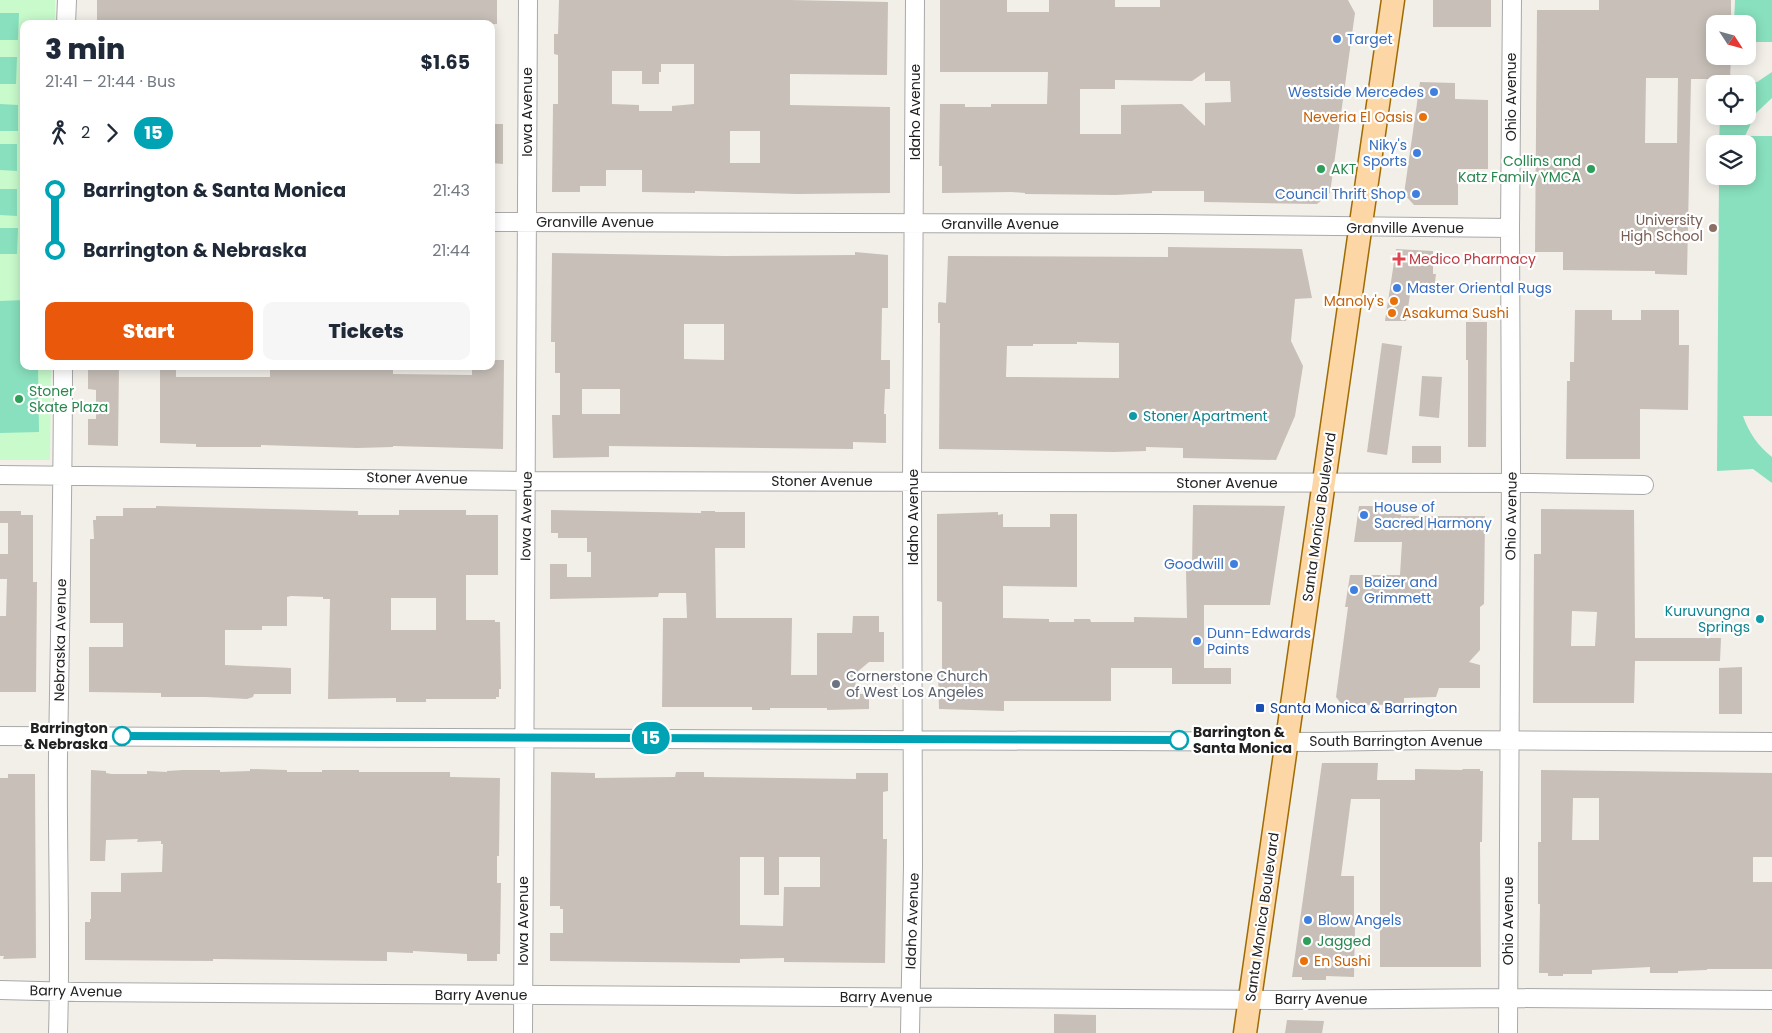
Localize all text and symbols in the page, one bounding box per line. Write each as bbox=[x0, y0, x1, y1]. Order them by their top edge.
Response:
north arrow bbox=[1706, 15, 1756, 65]
map controls bbox=[1706, 15, 1756, 185]
place label: Target bbox=[1347, 29, 1393, 49]
text: 3 min bbox=[45, 30, 125, 69]
marker: Target bbox=[1331, 33, 1343, 45]
text: $1.65 bbox=[421, 49, 470, 76]
street label: Ohio Avenue bbox=[1501, 52, 1521, 141]
street label: Idaho Avenue bbox=[905, 63, 925, 160]
street label: Iowa Avenue bbox=[517, 67, 537, 157]
text: 21:41 – 21:44 · Bus bbox=[45, 70, 175, 93]
button: locate bbox=[1706, 75, 1756, 125]
place label: Westside Mercedes bbox=[1288, 82, 1424, 102]
marker: Westside Mercedes bbox=[1428, 86, 1440, 98]
place label: Neveria El Oasis bbox=[1303, 107, 1413, 127]
marker: Neveria El Oasis bbox=[1417, 111, 1429, 123]
icon: walk bbox=[45, 119, 73, 147]
icon: forward bbox=[98, 119, 126, 147]
text: 15 bbox=[144, 120, 163, 145]
text: 2 bbox=[81, 121, 90, 144]
place label: Niky's Sports bbox=[1363, 135, 1407, 171]
button: layers bbox=[1706, 135, 1756, 185]
marker: Niky's Sports bbox=[1411, 147, 1423, 159]
place label: Collins and Katz Family YMCA bbox=[1458, 151, 1581, 187]
place label: AKT bbox=[1331, 159, 1357, 179]
marker: AKT bbox=[1315, 163, 1327, 175]
marker: Collins and Katz Family YMCA bbox=[1585, 163, 1597, 175]
text: Barrington & Santa Monica bbox=[83, 177, 346, 204]
text: 21:43 bbox=[433, 179, 470, 202]
place label: Council Thrift Shop bbox=[1275, 184, 1406, 204]
marker: Council Thrift Shop bbox=[1410, 188, 1422, 200]
place label: University High School bbox=[1621, 210, 1703, 246]
street label: Granville Avenue bbox=[536, 212, 654, 232]
street label: Granville Avenue bbox=[941, 214, 1059, 234]
street label: Granville Avenue bbox=[1346, 218, 1464, 238]
marker: University High School bbox=[1707, 222, 1719, 234]
text: Barrington & Nebraska bbox=[83, 237, 307, 264]
text: 21:44 bbox=[432, 239, 470, 262]
place label: Medico Pharmacy bbox=[1409, 249, 1536, 269]
marker: Medico Pharmacy bbox=[1393, 253, 1405, 265]
place label: Master Oriental Rugs bbox=[1407, 278, 1552, 298]
marker: Master Oriental Rugs bbox=[1391, 282, 1403, 294]
place label: Manoly's bbox=[1324, 291, 1384, 311]
marker: Manoly's bbox=[1388, 295, 1400, 307]
button: Start bbox=[45, 302, 253, 360]
button: Tickets bbox=[263, 302, 470, 360]
place label: Asakuma Sushi bbox=[1402, 303, 1509, 323]
marker: Asakuma Sushi bbox=[1386, 307, 1398, 319]
place label: Stoner Skate Plaza bbox=[29, 381, 108, 417]
marker: Stoner Skate Plaza bbox=[13, 393, 25, 405]
place label: Stoner Apartment bbox=[1143, 406, 1268, 426]
marker: Stoner Apartment bbox=[1127, 410, 1139, 422]
street label: Santa Monica Boulevard bbox=[1297, 431, 1341, 603]
street label: Stoner Avenue bbox=[366, 467, 468, 489]
street label: Idaho Avenue bbox=[903, 468, 923, 565]
street label: Iowa Avenue bbox=[515, 471, 537, 561]
street label: Stoner Avenue bbox=[771, 471, 873, 491]
street label: Ohio Avenue bbox=[1500, 471, 1522, 561]
street label: Stoner Avenue bbox=[1176, 473, 1278, 493]
place label: House of Sacred Harmony bbox=[1374, 497, 1492, 533]
marker: House of Sacred Harmony bbox=[1358, 509, 1370, 521]
place label: Goodwill bbox=[1164, 554, 1224, 574]
marker: Goodwill bbox=[1228, 558, 1240, 570]
place label: Baizer and Grimmett bbox=[1364, 572, 1437, 608]
street label: Nebraska Avenue bbox=[49, 578, 71, 702]
marker: Baizer and Grimmett bbox=[1348, 584, 1360, 596]
place label: Kuruvungna Springs bbox=[1665, 601, 1750, 637]
marker: Kuruvungna Springs bbox=[1754, 613, 1766, 625]
place label: Dunn-Edwards Paints bbox=[1207, 623, 1311, 659]
marker: Dunn-Edwards Paints bbox=[1191, 635, 1203, 647]
place label: Cornerstone Church of West Los Angeles bbox=[846, 666, 988, 702]
marker: Cornerstone Church of West Los Angeles bbox=[830, 678, 842, 690]
place label: Santa Monica & Barrington bbox=[1270, 698, 1458, 718]
marker: Santa Monica & Barrington bbox=[1254, 702, 1266, 714]
place label: Barrington & Nebraska bbox=[24, 718, 108, 754]
line badge: 15 bbox=[628, 722, 674, 754]
place label: Barrington & Santa Monica bbox=[1193, 722, 1292, 758]
text: 15 bbox=[642, 725, 660, 750]
marker: Barrington & Nebraska bbox=[112, 726, 132, 746]
marker: Barrington & Santa Monica bbox=[1169, 730, 1189, 750]
street label: South Barrington Avenue bbox=[1309, 731, 1483, 751]
street label: Santa Monica Boulevard bbox=[1240, 831, 1284, 1003]
street label: Idaho Avenue bbox=[900, 872, 924, 970]
street label: Iowa Avenue bbox=[513, 876, 533, 966]
street label: Ohio Avenue bbox=[1498, 876, 1518, 965]
place label: Blow Angels bbox=[1318, 910, 1402, 930]
marker: Blow Angels bbox=[1302, 914, 1314, 926]
place label: Jagged bbox=[1317, 931, 1371, 951]
marker: Jagged bbox=[1301, 935, 1313, 947]
place label: En Sushi bbox=[1314, 951, 1371, 971]
marker: En Sushi bbox=[1298, 955, 1310, 967]
street label: Barry Avenue bbox=[29, 980, 123, 1002]
street label: Barry Avenue bbox=[435, 985, 528, 1005]
street label: Barry Avenue bbox=[840, 987, 933, 1007]
street label: Barry Avenue bbox=[1275, 989, 1368, 1009]

